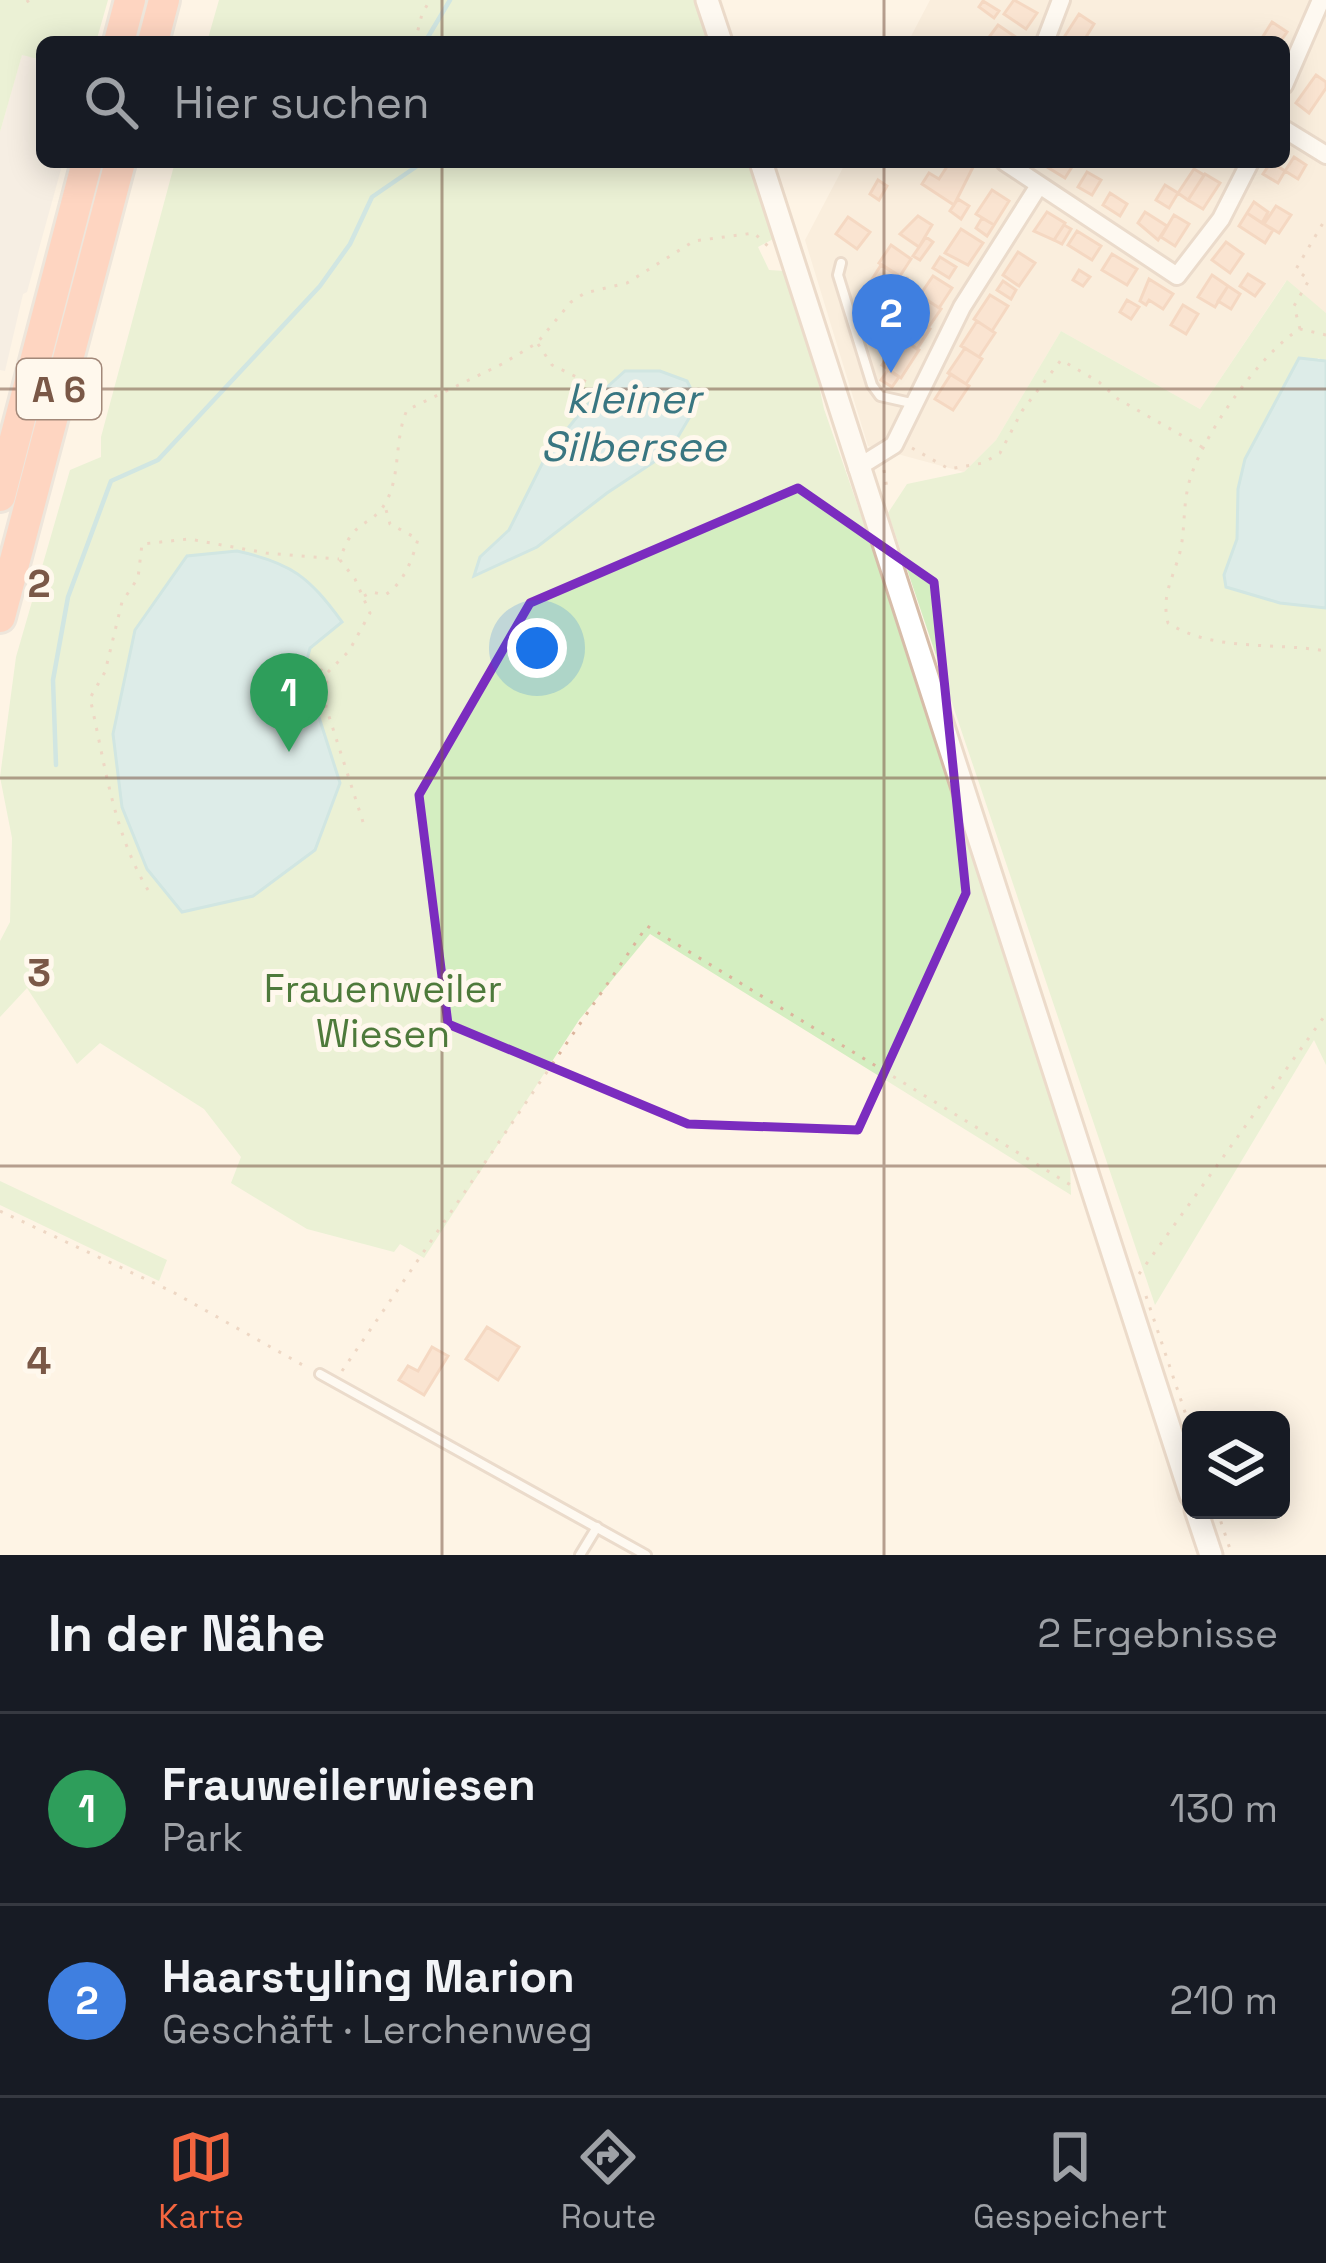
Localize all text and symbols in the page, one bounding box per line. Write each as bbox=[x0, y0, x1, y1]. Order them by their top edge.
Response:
search box bbox=[36, 36, 1290, 168]
icon: search bbox=[78, 69, 144, 135]
text: Hier suchen bbox=[174, 74, 430, 131]
pin: 2 bbox=[852, 274, 930, 373]
road number: A 6 bbox=[17, 359, 101, 419]
water label: kleiner Silbersee bbox=[540, 372, 728, 473]
text: 2 bbox=[27, 559, 51, 608]
your location bbox=[507, 618, 567, 678]
pin: 1 bbox=[250, 653, 328, 752]
text: 3 bbox=[27, 948, 51, 997]
park label: Frauenweiler Wiesen bbox=[264, 964, 502, 1058]
text: 4 bbox=[27, 1336, 51, 1385]
map controls bbox=[1182, 1411, 1290, 1519]
button: layers bbox=[1182, 1411, 1290, 1519]
text: In der Nähe bbox=[48, 1601, 325, 1666]
text: 2 Ergebnisse bbox=[1038, 1609, 1278, 1658]
text: Frauweilerwiesen bbox=[162, 1756, 536, 1813]
text: 1 bbox=[78, 1784, 96, 1833]
text: 130 m bbox=[1170, 1784, 1278, 1833]
text: Park bbox=[162, 1813, 243, 1862]
text: Haarstyling Marion bbox=[162, 1948, 575, 2005]
text: 2 bbox=[75, 1976, 99, 2025]
text: 210 m bbox=[1170, 1976, 1278, 2025]
text: Geschäft · Lerchenweg bbox=[162, 2005, 593, 2054]
tab: Karte bbox=[158, 2124, 244, 2238]
tab: Route bbox=[561, 2124, 656, 2238]
tab: Gespeichert bbox=[973, 2124, 1168, 2238]

